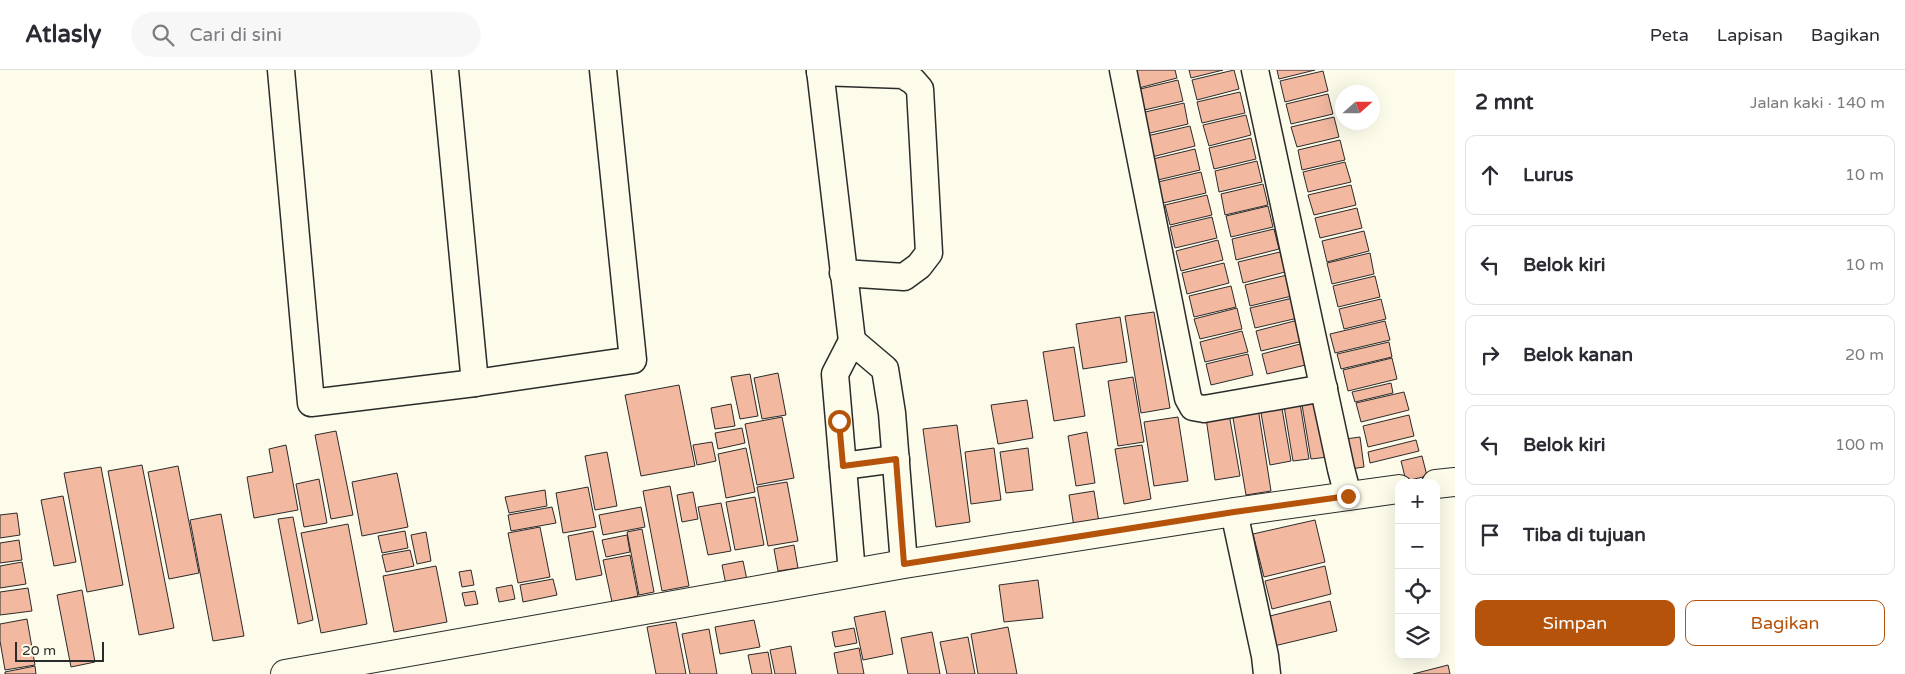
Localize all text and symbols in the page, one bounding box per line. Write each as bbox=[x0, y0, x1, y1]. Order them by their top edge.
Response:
search box bbox=[131, 12, 481, 57]
text: Atlasly bbox=[25, 20, 101, 49]
icon: search bbox=[149, 21, 177, 49]
text: Cari di sini bbox=[189, 24, 282, 46]
text: Peta bbox=[1650, 24, 1689, 46]
text: Lapisan bbox=[1717, 24, 1783, 46]
text: Bagikan bbox=[1811, 24, 1880, 46]
north arrow bbox=[1335, 85, 1380, 130]
text: 2 mnt bbox=[1475, 90, 1534, 115]
text: Jalan kaki · 140 m bbox=[1750, 93, 1885, 113]
icon: ahead bbox=[1476, 161, 1504, 189]
text: Lurus bbox=[1523, 164, 1573, 186]
text: 10 m bbox=[1845, 165, 1884, 185]
icon: left bbox=[1476, 251, 1504, 279]
text: Belok kiri bbox=[1523, 254, 1606, 276]
text: 10 m bbox=[1845, 255, 1884, 275]
icon: right bbox=[1476, 341, 1504, 369]
text: Belok kanan bbox=[1523, 344, 1633, 366]
text: 20 m bbox=[1845, 345, 1884, 365]
route start bbox=[828, 410, 851, 433]
icon: left bbox=[1476, 431, 1504, 459]
text: Belok kiri bbox=[1523, 434, 1606, 456]
text: 100 m bbox=[1835, 435, 1884, 455]
map controls bbox=[1395, 479, 1440, 659]
button: + bbox=[1395, 479, 1440, 524]
route end bbox=[1337, 485, 1360, 508]
icon: arrive bbox=[1476, 521, 1504, 549]
button: − bbox=[1395, 524, 1440, 569]
text: Tiba di tujuan bbox=[1523, 524, 1646, 546]
button: locate bbox=[1395, 569, 1440, 614]
button: Simpan bbox=[1475, 600, 1675, 646]
button: Bagikan bbox=[1685, 600, 1885, 646]
button: layers bbox=[1395, 614, 1440, 659]
scale bar bbox=[15, 639, 104, 662]
text: 20 m bbox=[22, 642, 56, 659]

